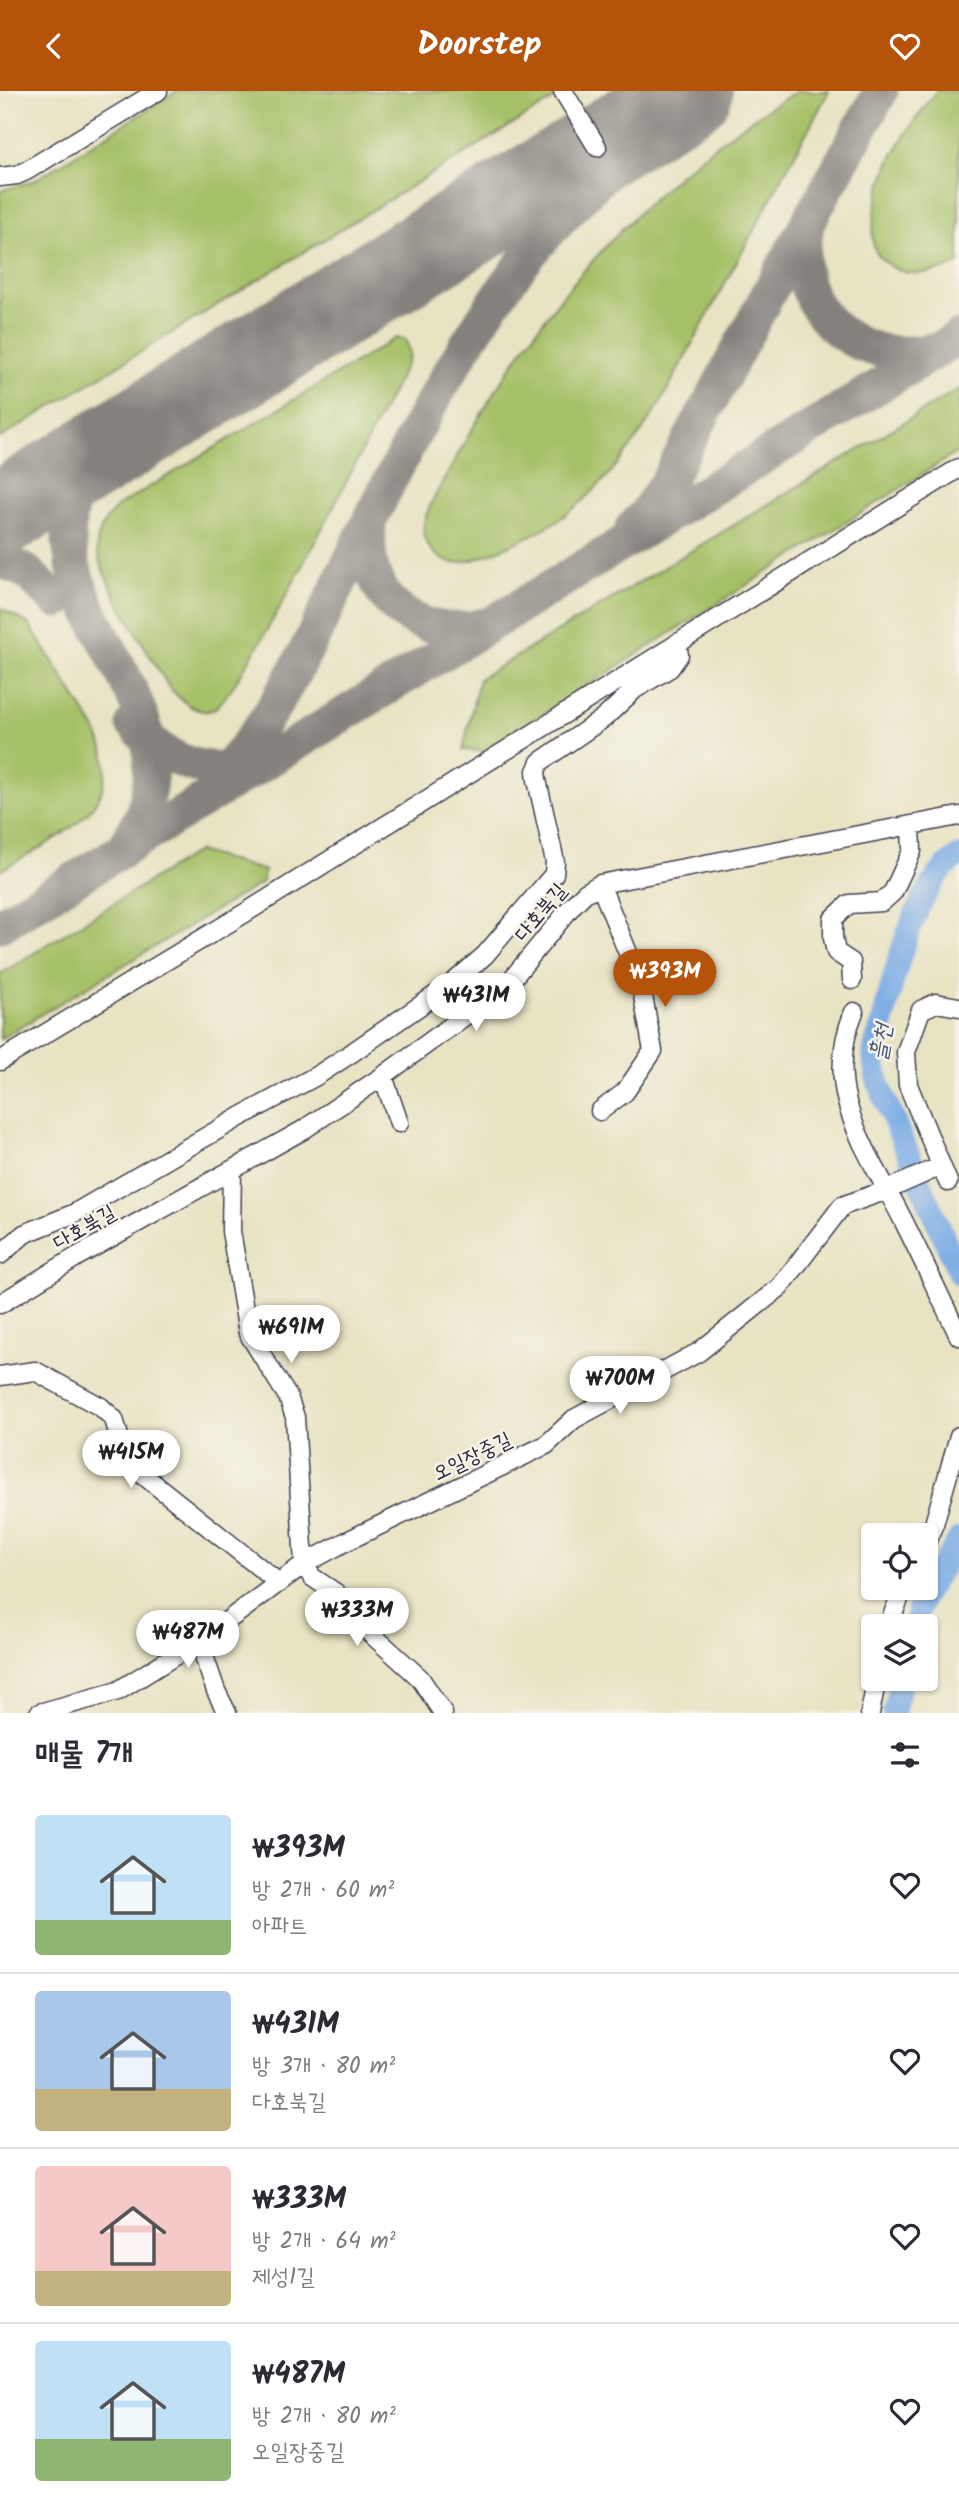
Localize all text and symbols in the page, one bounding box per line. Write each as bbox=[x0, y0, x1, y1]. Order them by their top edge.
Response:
text: Doorstep bbox=[417, 20, 542, 71]
icon: back bbox=[35, 27, 73, 65]
icon: heart bbox=[886, 27, 924, 65]
street label: 다호북길 bbox=[507, 876, 576, 949]
pin: ₩393M bbox=[616, 949, 714, 1009]
text: ₩393M bbox=[629, 954, 701, 990]
pin: ₩431M bbox=[427, 974, 525, 1033]
text: ₩431M bbox=[443, 978, 509, 1014]
water label: 흘천 bbox=[861, 1019, 903, 1064]
street label: 다호북길 bbox=[47, 1197, 122, 1259]
pin: ₩691M bbox=[242, 1305, 340, 1365]
text: ₩691M bbox=[258, 1310, 324, 1346]
pin: ₩700M bbox=[571, 1357, 669, 1416]
text: ₩700M bbox=[586, 1361, 654, 1397]
street label: 오일장중길 bbox=[427, 1424, 518, 1491]
pin: ₩415M bbox=[82, 1431, 180, 1490]
text: ₩415M bbox=[98, 1435, 164, 1471]
map controls bbox=[861, 1523, 938, 1691]
button: locate bbox=[861, 1523, 938, 1600]
pin: ₩333M bbox=[308, 1589, 406, 1648]
text: ₩333M bbox=[321, 1593, 393, 1629]
pin: ₩487M bbox=[139, 1611, 237, 1670]
button: layers bbox=[861, 1614, 938, 1691]
text: ₩487M bbox=[152, 1615, 224, 1651]
text: 매물 7개 bbox=[35, 1731, 133, 1779]
icon: filters bbox=[886, 1736, 924, 1774]
text: ₩393M bbox=[252, 1825, 345, 1873]
icon: home bbox=[91, 1843, 175, 1927]
icon: heart bbox=[886, 1866, 924, 1904]
text: 방 2개 · 60 m² bbox=[252, 1873, 394, 1909]
text: 아파트 bbox=[252, 1909, 308, 1945]
text: ₩431M bbox=[252, 2001, 339, 2049]
icon: home bbox=[91, 2019, 175, 2103]
icon: heart bbox=[886, 2042, 924, 2080]
text: 방 3개 · 80 m² bbox=[252, 2049, 395, 2085]
text: 다호북길 bbox=[252, 2085, 326, 2121]
text: ₩333M bbox=[252, 2176, 346, 2224]
icon: home bbox=[91, 2194, 175, 2278]
icon: heart bbox=[886, 2217, 924, 2255]
text: 방 2개 · 64 m² bbox=[252, 2224, 396, 2260]
text: 제성1길 bbox=[252, 2260, 315, 2296]
text: ₩487M bbox=[252, 2351, 345, 2399]
icon: home bbox=[91, 2369, 175, 2453]
icon: heart bbox=[886, 2392, 924, 2430]
text: 방 2개 · 80 m² bbox=[252, 2399, 395, 2435]
text: 오일장중길 bbox=[252, 2435, 345, 2471]

